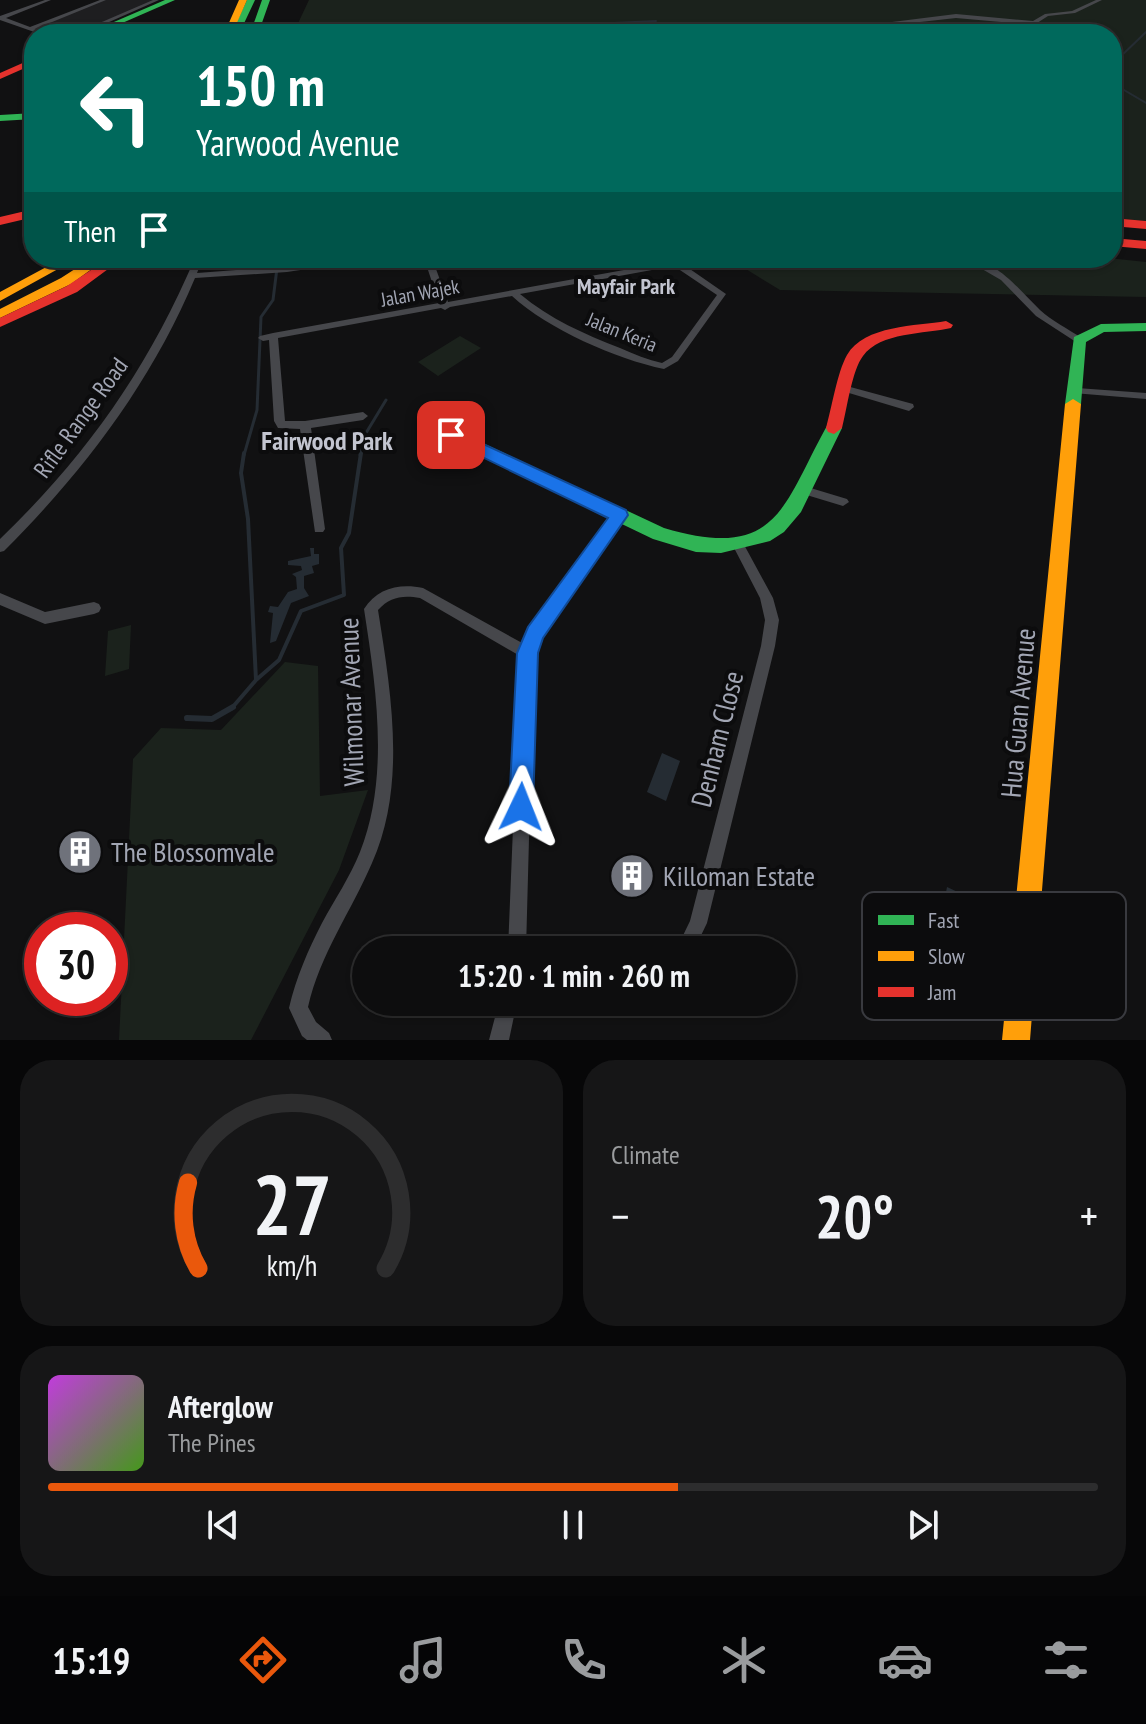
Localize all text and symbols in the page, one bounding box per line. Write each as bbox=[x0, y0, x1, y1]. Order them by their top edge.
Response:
text: 150 m bbox=[196, 49, 325, 121]
icon: left bbox=[64, 56, 168, 160]
text: Yarwood Avenue bbox=[196, 119, 400, 166]
icon: arrive bbox=[132, 208, 176, 252]
text: Then bbox=[64, 211, 116, 250]
district label: Mayfair Park bbox=[577, 272, 676, 300]
street label: Jalan Wajek bbox=[378, 273, 462, 313]
street label: Jalan Keria bbox=[582, 306, 661, 358]
street label: Rifle Range Road bbox=[27, 352, 135, 484]
pin bbox=[417, 401, 485, 469]
icon: arrive bbox=[429, 413, 473, 457]
district label: Fairwood Park bbox=[261, 424, 393, 457]
street label: Wilmonar Avenue bbox=[329, 617, 372, 787]
street label: Hua Guan Avenue bbox=[992, 627, 1043, 799]
street label: Denham Close bbox=[682, 667, 751, 811]
position arrow bbox=[479, 765, 563, 849]
building icon: The Blossomvale bbox=[56, 828, 104, 876]
place label: The Blossomvale bbox=[111, 833, 275, 870]
building icon: Killoman Estate bbox=[608, 852, 656, 900]
place label: Killoman Estate bbox=[663, 857, 815, 894]
legend bbox=[862, 892, 1126, 1020]
text: Fast bbox=[928, 906, 959, 934]
speed limit sign: 30 bbox=[24, 912, 128, 1016]
text: Slow bbox=[928, 942, 965, 970]
text: 15:20 · 1 min · 260 m bbox=[458, 956, 690, 995]
text: Jam bbox=[927, 978, 956, 1006]
text: Climate bbox=[611, 1138, 680, 1171]
text: 27 bbox=[252, 1150, 331, 1258]
text: 20° bbox=[815, 1177, 894, 1255]
text: − bbox=[611, 1187, 629, 1244]
text: + bbox=[1080, 1187, 1098, 1244]
text: km/h bbox=[266, 1247, 317, 1284]
text: Afterglow bbox=[168, 1387, 273, 1426]
text: The Pines bbox=[168, 1426, 256, 1459]
icon: previous bbox=[201, 1503, 245, 1547]
icon: pause bbox=[551, 1503, 595, 1547]
icon: next bbox=[901, 1503, 945, 1547]
icon: directions bbox=[235, 1632, 291, 1688]
icon: music bbox=[395, 1632, 451, 1688]
icon: phone bbox=[556, 1632, 612, 1688]
icon: climate bbox=[716, 1632, 772, 1688]
icon: car bbox=[877, 1632, 933, 1688]
icon: filters bbox=[1038, 1632, 1094, 1688]
text: 15:19 bbox=[52, 1637, 130, 1684]

